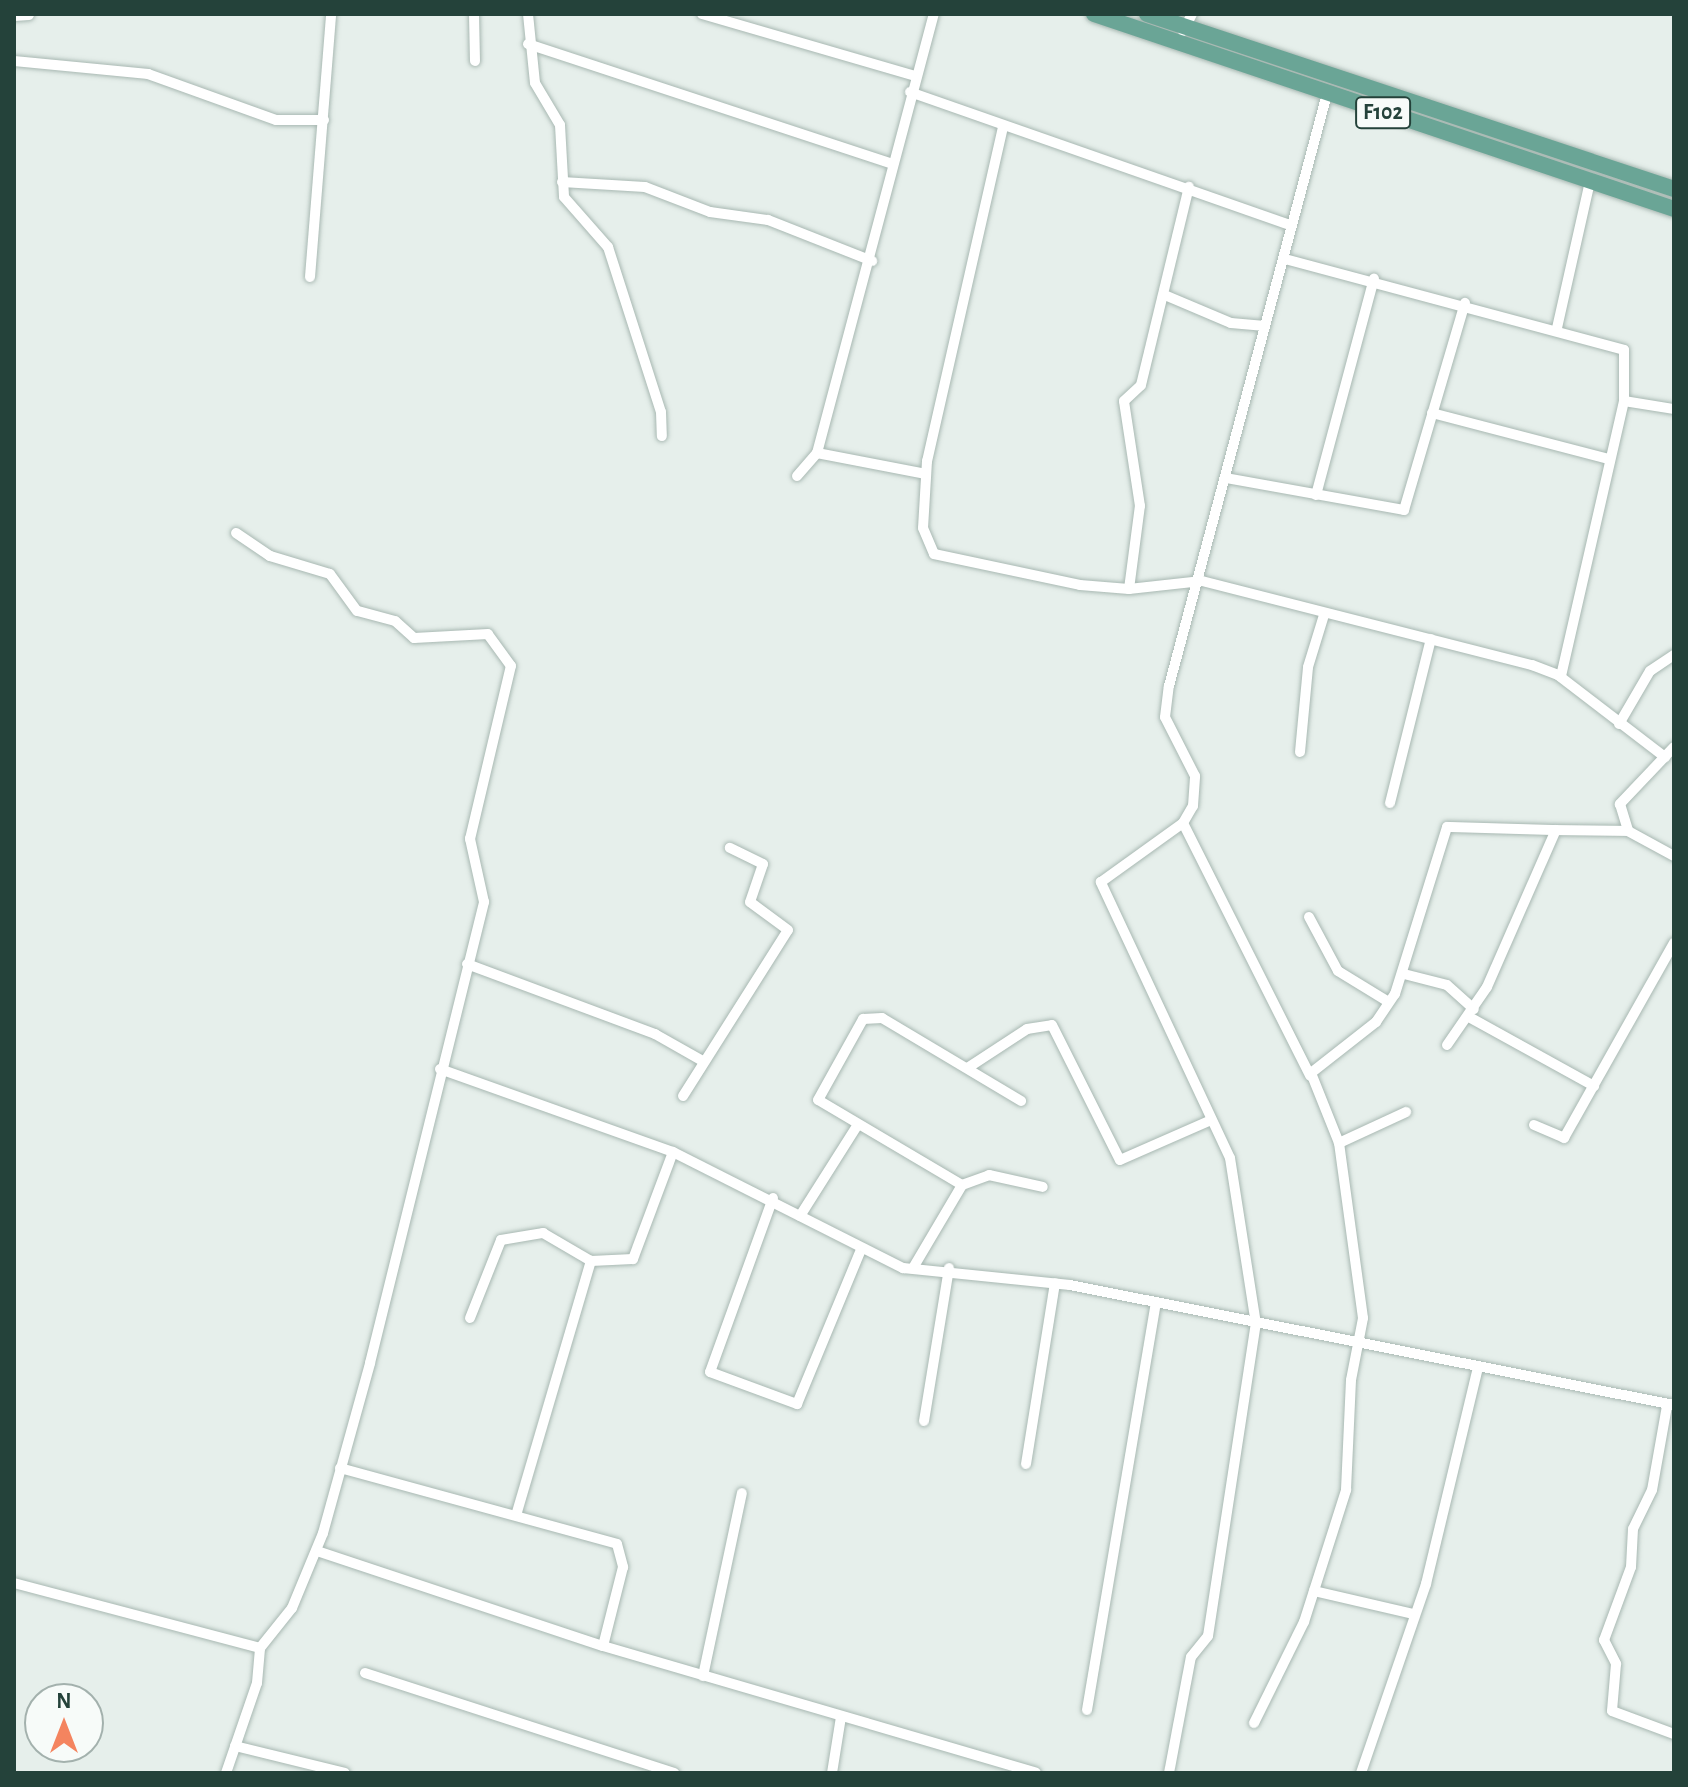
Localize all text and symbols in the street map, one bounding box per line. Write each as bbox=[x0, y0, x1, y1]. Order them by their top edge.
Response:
road number: F102 bbox=[1355, 95, 1411, 131]
north arrow bbox=[24, 1683, 104, 1763]
text: N bbox=[56, 1690, 72, 1712]

